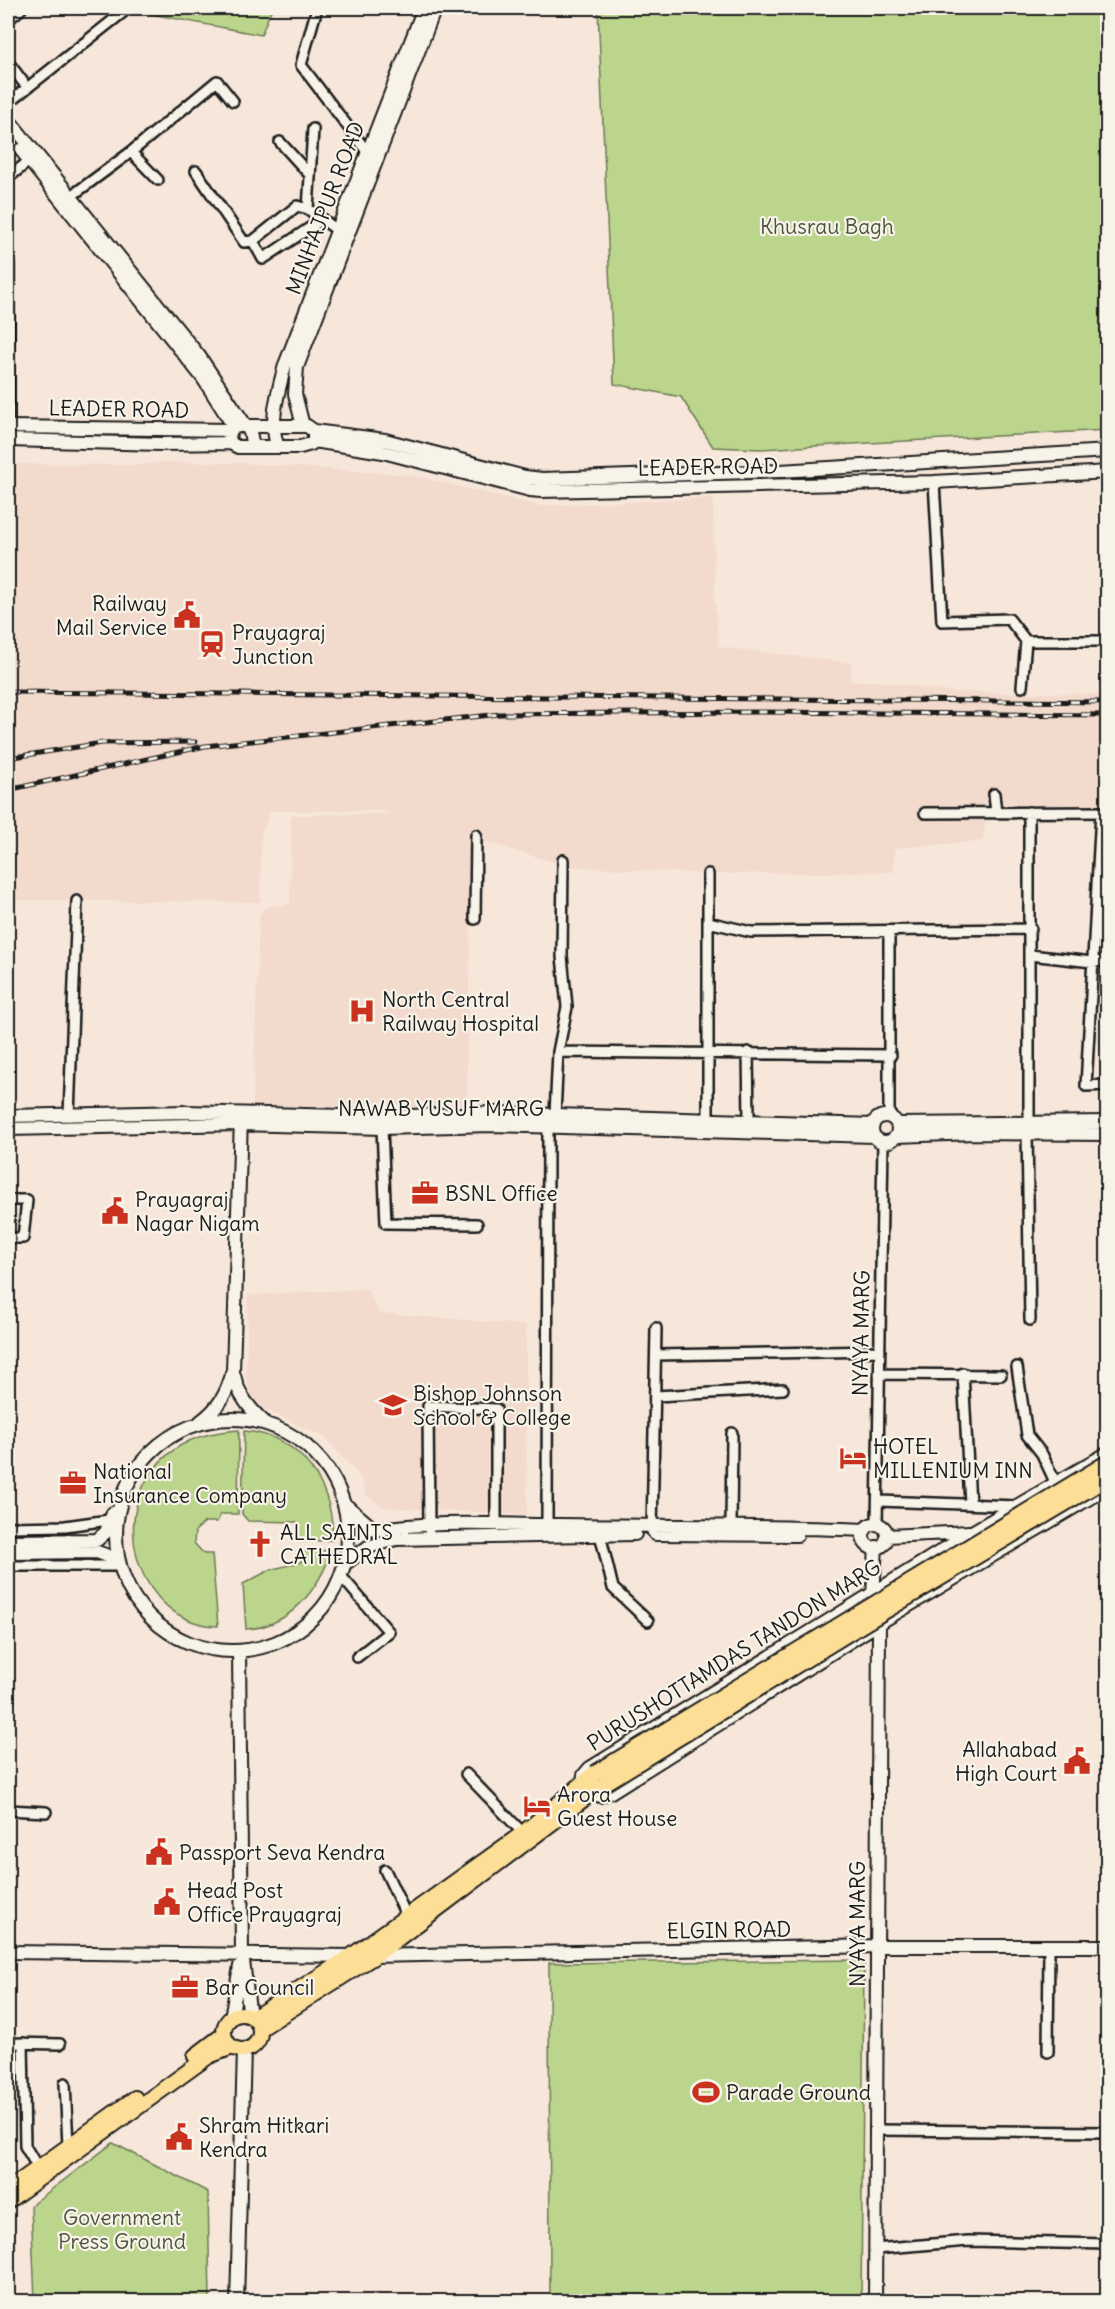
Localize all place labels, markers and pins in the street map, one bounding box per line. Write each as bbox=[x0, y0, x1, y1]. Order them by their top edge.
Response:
place label: Railway Mail Service bbox=[56, 590, 167, 641]
public building icon: Railway Mail Service bbox=[172, 600, 202, 630]
place label: Prayagraj Junction bbox=[232, 619, 325, 670]
station icon: Prayagraj Junction bbox=[197, 629, 227, 659]
place label: North Central Railway Hospital bbox=[382, 986, 539, 1037]
hospital icon: North Central Railway Hospital bbox=[347, 996, 377, 1026]
office icon: BSNL Office bbox=[410, 1178, 440, 1208]
place label: BSNL Office bbox=[445, 1180, 558, 1207]
place label: Prayagraj Nagar Nigam bbox=[135, 1186, 260, 1237]
public building icon: Prayagraj Nagar Nigam bbox=[100, 1196, 130, 1226]
place label: Bishop Johnson School & College bbox=[413, 1380, 571, 1431]
school or university icon: Bishop Johnson School & College bbox=[378, 1390, 408, 1420]
place label: HOTEL MILLENIUM INN bbox=[873, 1433, 1033, 1484]
hotel icon: HOTEL MILLENIUM INN bbox=[838, 1443, 868, 1473]
place label: National Insurance Company bbox=[93, 1458, 287, 1509]
office icon: National Insurance Company bbox=[58, 1468, 88, 1498]
place label: ALL SAINTS CATHEDRAL bbox=[280, 1519, 398, 1570]
church icon: ALL SAINTS CATHEDRAL bbox=[245, 1529, 275, 1559]
place label: Allahabad High Court bbox=[955, 1736, 1057, 1787]
public building icon: Allahabad High Court bbox=[1062, 1746, 1092, 1776]
place label: Arora Guest House bbox=[557, 1781, 677, 1832]
hotel icon: Arora Guest House bbox=[522, 1791, 552, 1821]
public building icon: Passport Seva Kendra bbox=[144, 1837, 174, 1867]
place label: Passport Seva Kendra bbox=[179, 1839, 385, 1866]
place label: Head Post Office Prayagraj bbox=[187, 1877, 342, 1928]
public building icon: Head Post Office Prayagraj bbox=[152, 1887, 182, 1917]
office icon: Bar Council bbox=[170, 1972, 200, 2002]
place label: Bar Council bbox=[205, 1974, 314, 2001]
sports icon: Parade Ground bbox=[691, 2077, 721, 2107]
place label: Parade Ground bbox=[726, 2079, 871, 2106]
place label: Shram Hitkari Kendra bbox=[199, 2112, 329, 2163]
public building icon: Shram Hitkari Kendra bbox=[164, 2122, 194, 2152]

